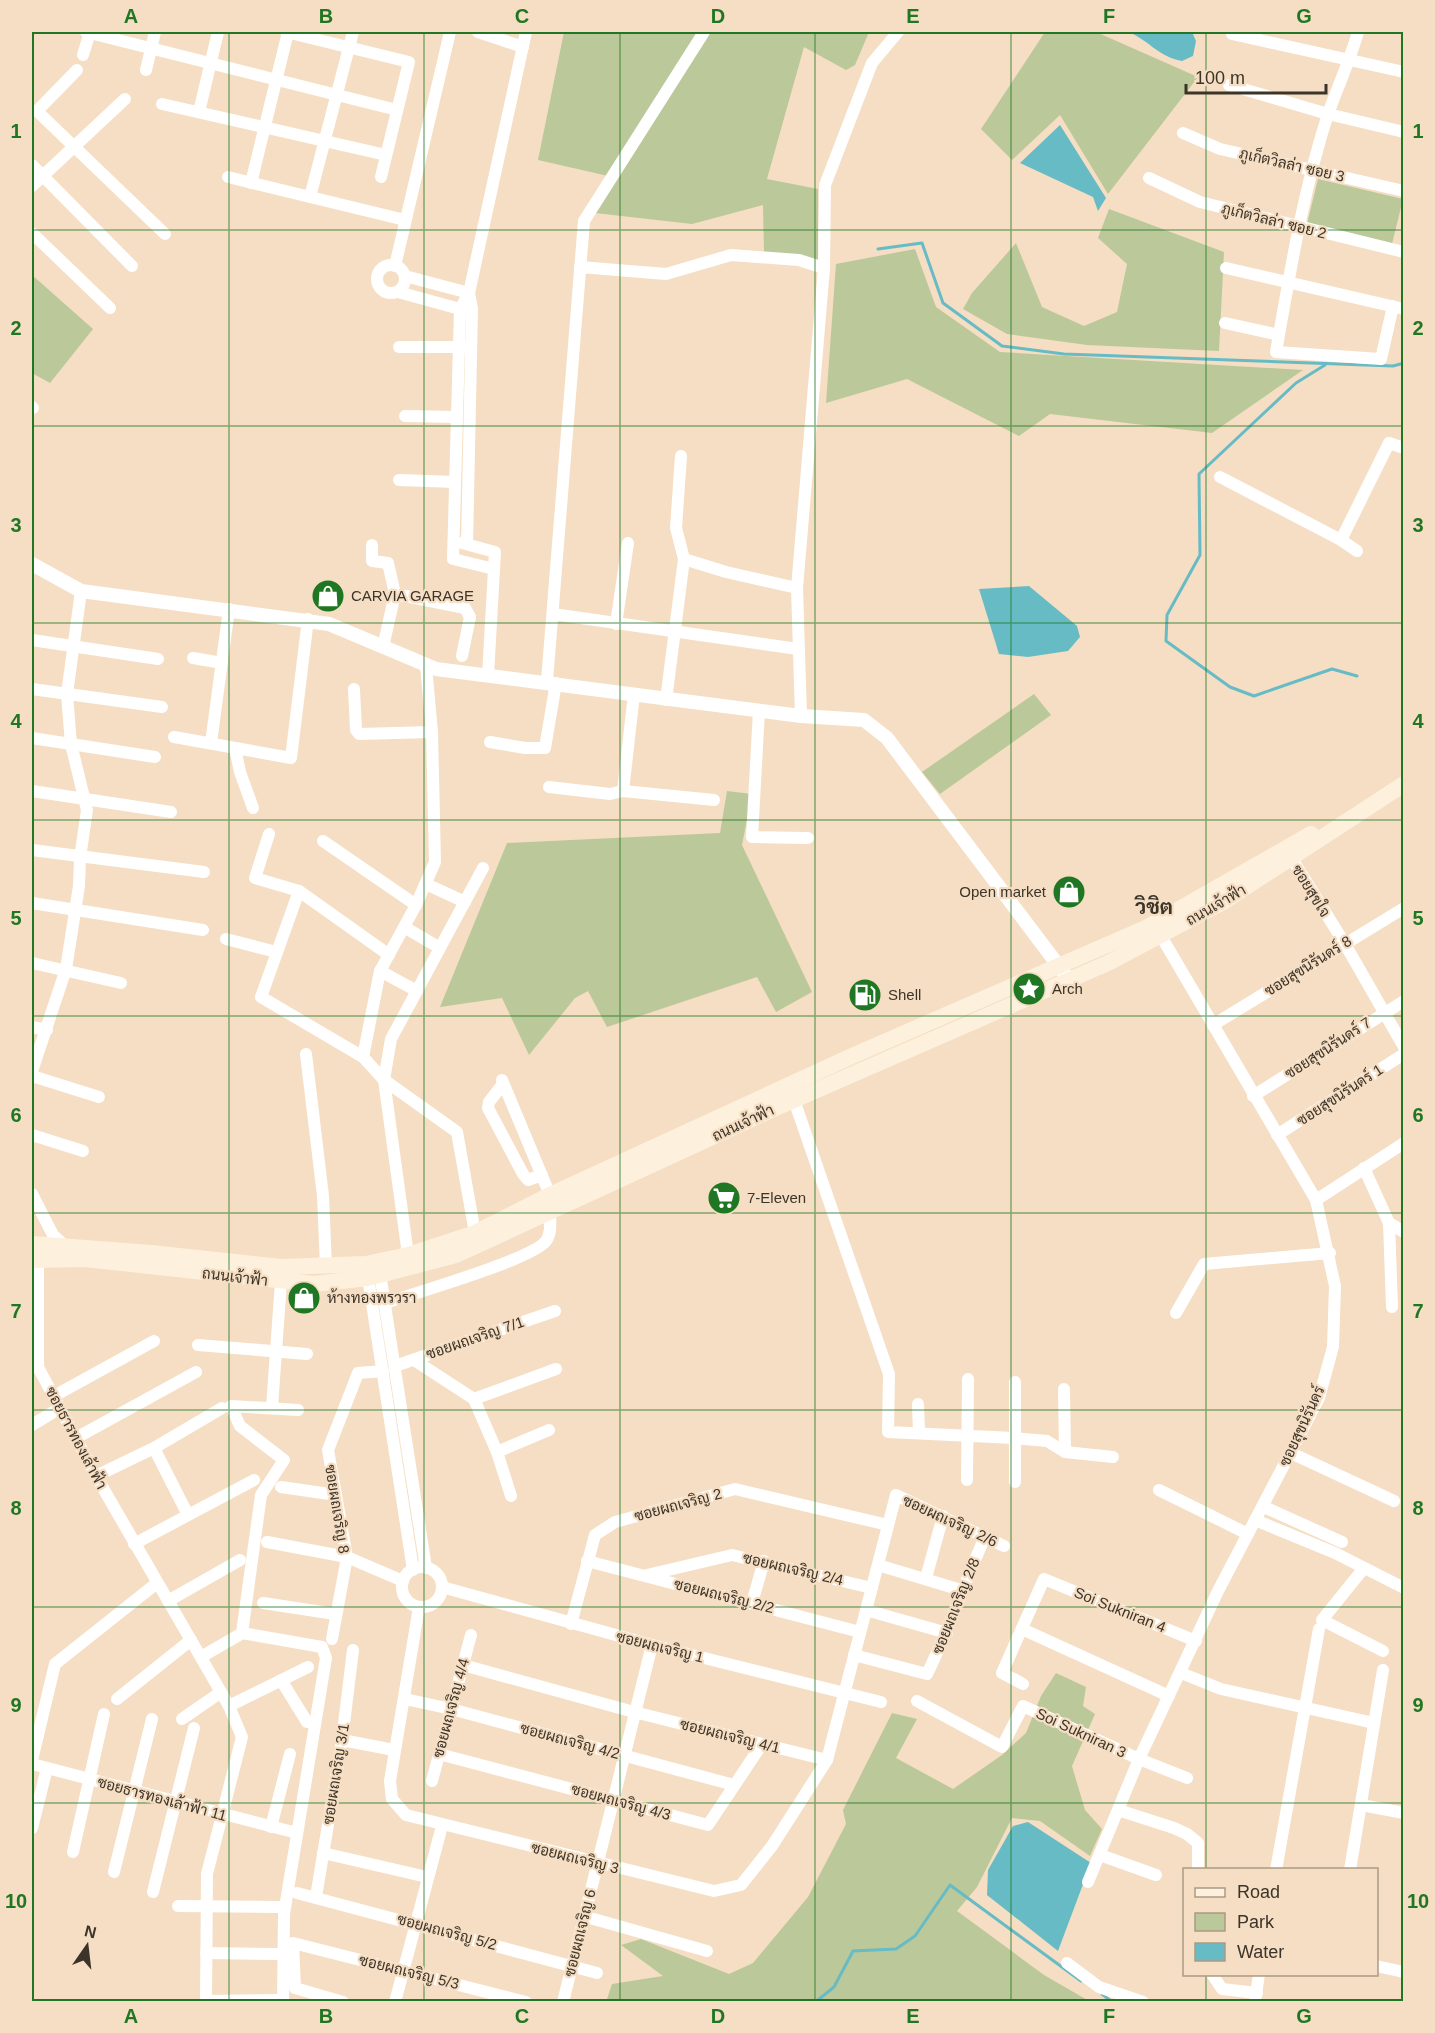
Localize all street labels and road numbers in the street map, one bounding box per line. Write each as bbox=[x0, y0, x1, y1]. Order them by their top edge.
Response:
street label: ภูเก็ตวิลล่า ซอย 3 bbox=[1237, 142, 1347, 187]
street label: ภูเก็ตวิลล่า ซอย 2 bbox=[1220, 197, 1329, 244]
street label: ซอยสุขใจ bbox=[1286, 861, 1335, 922]
street label: ถนนเจ้าฟ้า bbox=[1182, 880, 1249, 928]
street label: ซอยสุขนิรันดร์ 8 bbox=[1261, 931, 1356, 1002]
street label: ซอยสุขนิรันดร์ 7 bbox=[1281, 1013, 1376, 1084]
street label: ซอยสุขนิรันดร์ 1 bbox=[1293, 1060, 1388, 1131]
street label: ถนนเจ้าฟ้า bbox=[709, 1100, 776, 1144]
street label: ถนนเจ้าฟ้า bbox=[201, 1263, 269, 1289]
street label: ซอยผถเจริญ 7/1 bbox=[424, 1313, 526, 1363]
street label: ซอยสุขนิรันดร์ bbox=[1275, 1382, 1330, 1470]
street label: ซอยธารทองเล้าฟ้า bbox=[42, 1383, 111, 1492]
street label: ซอยผถเจริญ 8 bbox=[321, 1463, 353, 1555]
street label: ซอยผถเจริญ 2 bbox=[632, 1485, 724, 1525]
street label: ซอยผถเจริญ 2/6 bbox=[900, 1491, 1000, 1551]
street label: ซอยผถเจริญ 2/4 bbox=[741, 1549, 845, 1589]
street label: ซอยผถเจริญ 2/8 bbox=[928, 1555, 984, 1657]
street label: ซอยผถเจริญ 2/2 bbox=[672, 1575, 776, 1617]
street label: Soi Sukniran 4 bbox=[1072, 1583, 1169, 1636]
street label: ซอยผถเจริญ 1 bbox=[614, 1627, 706, 1667]
street label: ซอยผถเจริญ 4/4 bbox=[429, 1656, 473, 1760]
street label: Soi Sukniran 3 bbox=[1033, 1704, 1129, 1761]
street label: ซอยผถเจริญ 4/1 bbox=[678, 1715, 782, 1757]
street label: ซอยผถเจริญ 4/2 bbox=[518, 1719, 622, 1763]
street label: ซอยผถเจริญ 3/1 bbox=[319, 1722, 353, 1826]
street label: ซอยธารทองเล้าฟ้า 11 bbox=[96, 1772, 229, 1824]
street label: ซอยผถเจริญ 4/3 bbox=[569, 1780, 673, 1824]
street label: ซอยผถเจริญ 3 bbox=[529, 1838, 621, 1878]
street label: ซอยผถเจริญ 6 bbox=[560, 1887, 600, 1979]
street label: ซอยผถเจริญ 5/2 bbox=[395, 1910, 499, 1954]
street label: ซอยผถเจริญ 5/3 bbox=[357, 1951, 461, 1993]

